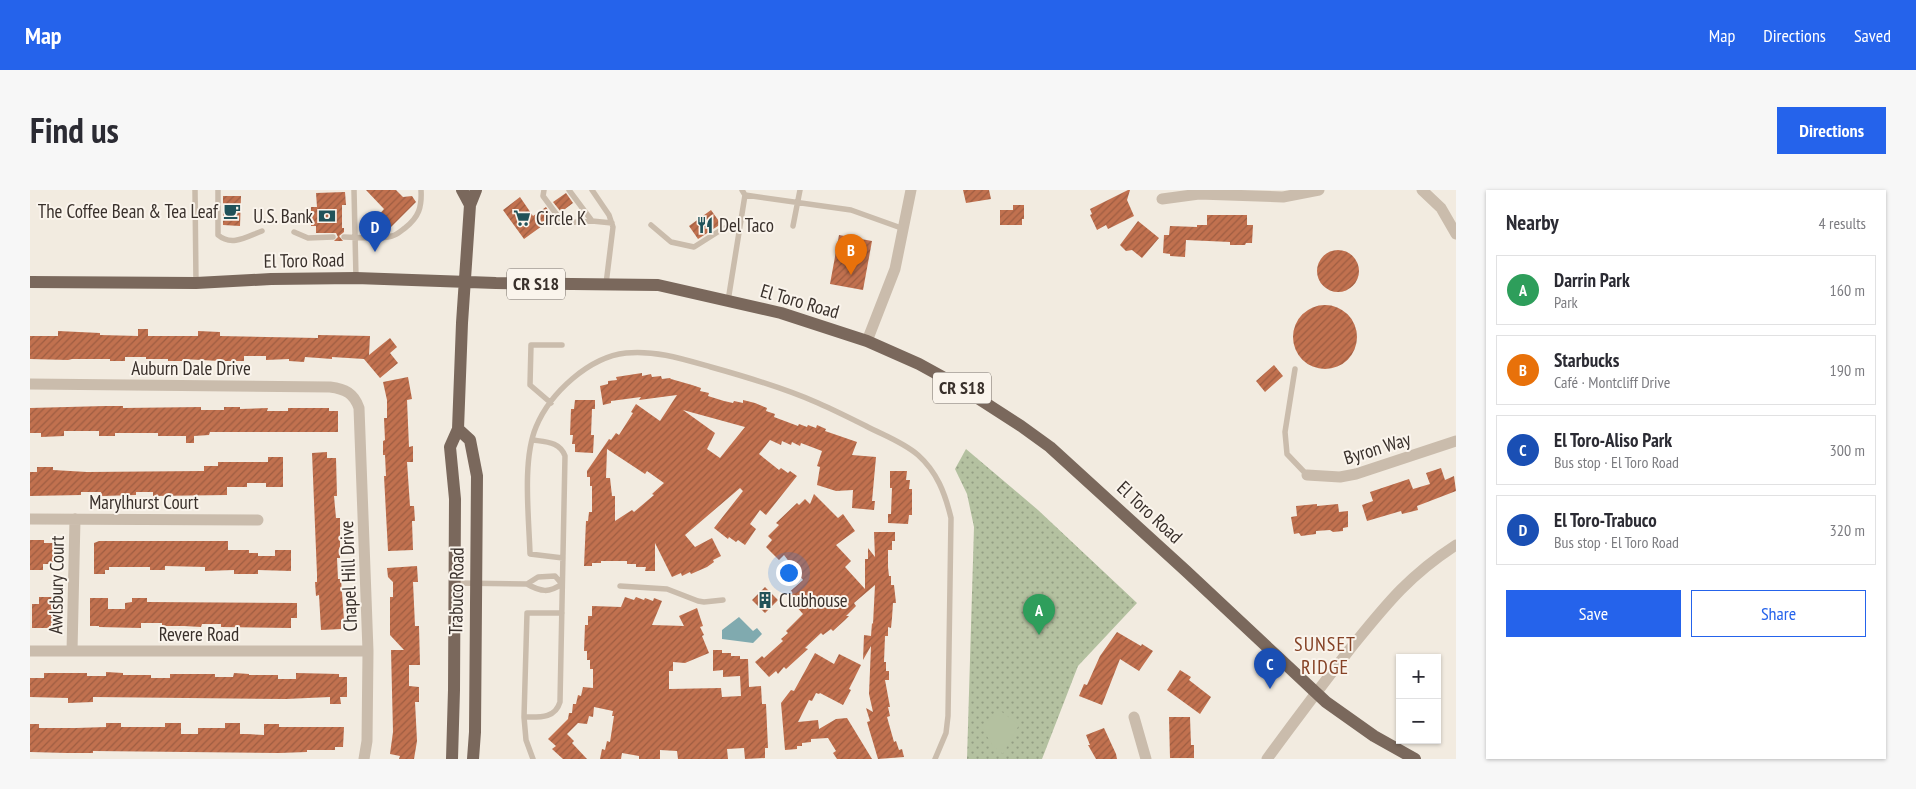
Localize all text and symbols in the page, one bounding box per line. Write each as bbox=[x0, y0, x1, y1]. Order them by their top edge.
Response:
text: Map bbox=[25, 20, 62, 51]
text: Map bbox=[1709, 24, 1735, 47]
text: Directions bbox=[1763, 24, 1826, 47]
text: Saved bbox=[1854, 24, 1891, 47]
text: Find us bbox=[30, 107, 119, 153]
button: Directions bbox=[1777, 107, 1886, 154]
place label: The Coffee Bean & Tea Leaf bbox=[38, 199, 219, 223]
cafe icon: The Coffee Bean & Tea Leaf bbox=[222, 201, 242, 221]
place label: U.S. Bank bbox=[253, 204, 314, 228]
bank icon: U.S. Bank bbox=[317, 206, 337, 226]
place label: Circle K bbox=[536, 206, 586, 230]
supermarket icon: Circle K bbox=[512, 208, 532, 228]
text: Nearby bbox=[1506, 209, 1559, 236]
pin: D bbox=[359, 211, 391, 252]
place label: Del Taco bbox=[719, 213, 774, 237]
text: 4 results bbox=[1819, 213, 1866, 233]
restaurant icon: Del Taco bbox=[695, 215, 715, 235]
pin: B bbox=[835, 234, 867, 275]
street label: El Toro Road bbox=[263, 247, 345, 273]
road number: CR S18 bbox=[507, 268, 565, 300]
text: Darrin Park bbox=[1554, 268, 1630, 292]
street label: El Toro Road bbox=[758, 278, 842, 324]
text: A bbox=[1519, 280, 1527, 300]
text: 160 m bbox=[1830, 280, 1865, 300]
text: Park bbox=[1554, 292, 1578, 312]
text: Starbucks bbox=[1554, 348, 1619, 372]
street label: Auburn Dale Drive bbox=[131, 356, 251, 380]
text: B bbox=[1519, 360, 1527, 380]
text: 190 m bbox=[1830, 360, 1865, 380]
road number: CR S18 bbox=[933, 372, 991, 404]
text: Café · Montcliff Drive bbox=[1554, 372, 1670, 392]
street label: Byron Way bbox=[1341, 426, 1414, 469]
text: El Toro-Aliso Park bbox=[1554, 428, 1672, 452]
text: C bbox=[1519, 440, 1527, 460]
text: 300 m bbox=[1830, 440, 1865, 460]
text: Bus stop · El Toro Road bbox=[1554, 452, 1679, 472]
street label: El Toro Road bbox=[1112, 476, 1188, 548]
street label: Marylhurst Court bbox=[89, 490, 200, 514]
text: El Toro-Trabuco bbox=[1554, 508, 1657, 532]
street label: Chapel Hill Drive bbox=[334, 520, 362, 632]
text: D bbox=[1519, 520, 1527, 540]
text: 320 m bbox=[1830, 520, 1865, 540]
text: Bus stop · El Toro Road bbox=[1554, 532, 1679, 552]
street label: Awlsbury Court bbox=[43, 535, 69, 634]
street label: Trabuco Road bbox=[443, 547, 469, 635]
your location bbox=[776, 560, 802, 586]
place label: Clubhouse bbox=[779, 588, 848, 612]
building icon: Clubhouse bbox=[755, 590, 775, 610]
button: Save bbox=[1506, 590, 1681, 637]
button: Share bbox=[1691, 590, 1866, 637]
pin: A bbox=[1023, 594, 1055, 635]
street label: Revere Road bbox=[159, 622, 239, 646]
district label: SUNSET RIDGE bbox=[1294, 631, 1356, 680]
pin: C bbox=[1254, 648, 1286, 689]
map controls bbox=[1396, 654, 1441, 744]
button: + bbox=[1396, 654, 1441, 699]
button: − bbox=[1396, 699, 1441, 744]

